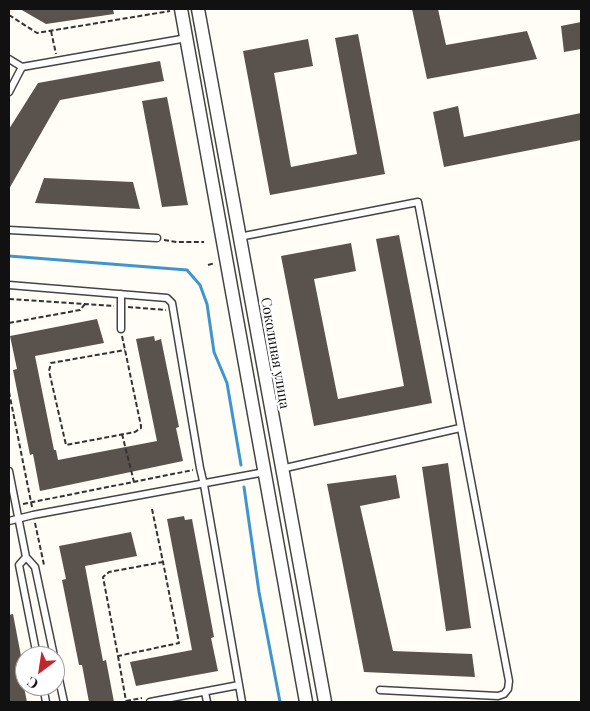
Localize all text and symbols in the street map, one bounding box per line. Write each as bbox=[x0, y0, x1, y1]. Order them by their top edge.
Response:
street label: Соколиная улица bbox=[257, 296, 293, 410]
north arrow bbox=[15, 646, 65, 696]
text: С bbox=[23, 673, 42, 694]

